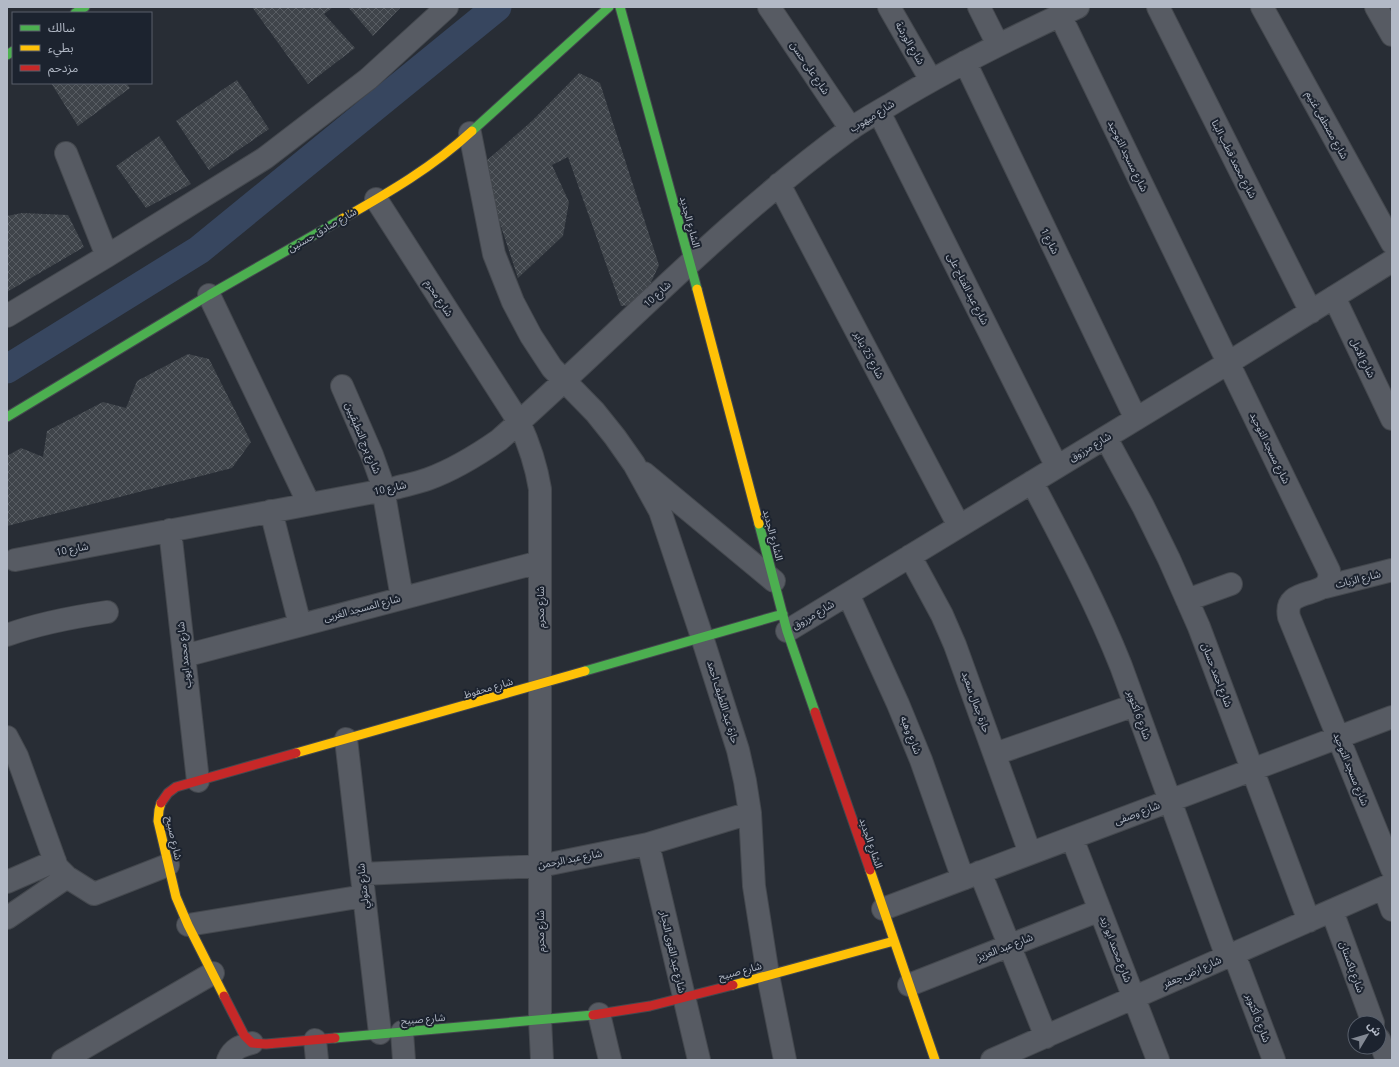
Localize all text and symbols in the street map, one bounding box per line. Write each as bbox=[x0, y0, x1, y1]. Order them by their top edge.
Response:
legend bbox=[12, 12, 152, 84]
street label: شارع الورشة bbox=[892, 20, 927, 67]
text: سالك bbox=[48, 21, 75, 34]
street label: شارع على حسن bbox=[787, 40, 832, 98]
text: بطيء bbox=[48, 41, 74, 58]
text: مزدحم bbox=[48, 61, 78, 77]
street label: شارع مصطفى غنيم bbox=[1302, 89, 1350, 162]
street label: شارع ميهوب bbox=[848, 98, 898, 136]
street label: شارع محمد قطب البنا bbox=[1208, 118, 1259, 201]
street label: شارع مسجد التوحيد bbox=[1104, 119, 1150, 194]
street label: الشارع الجديد bbox=[676, 195, 702, 249]
street label: شارع صادق حسنين bbox=[286, 206, 359, 256]
street label: شارع 1 bbox=[1037, 226, 1061, 257]
street label: شارع عبد الفتاح على bbox=[943, 252, 991, 328]
street label: شارع محرم bbox=[420, 277, 455, 320]
street label: شارع 10 bbox=[641, 279, 674, 311]
street label: شارع 25 يناير bbox=[850, 329, 886, 381]
street label: شارع الامل bbox=[1347, 336, 1377, 381]
street label: شارع برج التطبقيين bbox=[341, 401, 383, 476]
street label: شارع مسجد التوحيد bbox=[1246, 411, 1292, 486]
street label: شارع مرزوق bbox=[1067, 430, 1114, 465]
street label: شارع 10 bbox=[373, 479, 408, 499]
street label: الشارع الجديد bbox=[759, 508, 785, 562]
street label: شارع 10 bbox=[55, 540, 90, 560]
street label: شارع الزيات bbox=[1334, 568, 1382, 592]
street label: شارع محرم bbox=[535, 586, 549, 628]
street label: شارع المسجد الغربى bbox=[322, 592, 402, 625]
street label: شارع مرزوق bbox=[790, 598, 837, 633]
street label: شارع محمد ايوب bbox=[175, 621, 195, 689]
street label: شارع احمد حسان bbox=[1198, 641, 1234, 709]
street label: حارة عبد اللطيف احمد bbox=[704, 659, 741, 745]
street label: حارة جمال سعيد bbox=[959, 670, 992, 735]
street label: شارع محفوظ bbox=[462, 676, 515, 702]
street label: شارع 6 أكتوبر bbox=[1123, 688, 1153, 742]
street label: شارع وهبه bbox=[897, 714, 924, 757]
street label: شارع مسجد التوحيد bbox=[1329, 731, 1371, 808]
street label: شارع وصفى bbox=[1113, 799, 1162, 829]
street label: شارع صبيح bbox=[162, 815, 184, 861]
street label: الشارع الجديد bbox=[855, 816, 885, 870]
street label: شارع عبد الرحمن bbox=[537, 847, 604, 873]
street label: شارع متولي bbox=[355, 862, 373, 909]
street label: شارع عبد القوى النجار bbox=[656, 909, 688, 995]
street label: شارع محرم bbox=[535, 910, 549, 952]
street label: شارع محمد ابو زيد bbox=[1096, 914, 1134, 985]
street label: شارع عبد العزيز bbox=[975, 931, 1035, 965]
street label: شارع باكستان bbox=[1336, 940, 1366, 995]
street label: شارع ارض جعفر bbox=[1160, 954, 1224, 992]
street label: شارع صبيح bbox=[717, 960, 764, 984]
street label: شارع 6 أكتوبر bbox=[1241, 991, 1273, 1045]
street label: شارع صبيح bbox=[400, 1012, 446, 1028]
north arrow bbox=[1347, 1015, 1387, 1055]
text: ش bbox=[1365, 1019, 1384, 1039]

